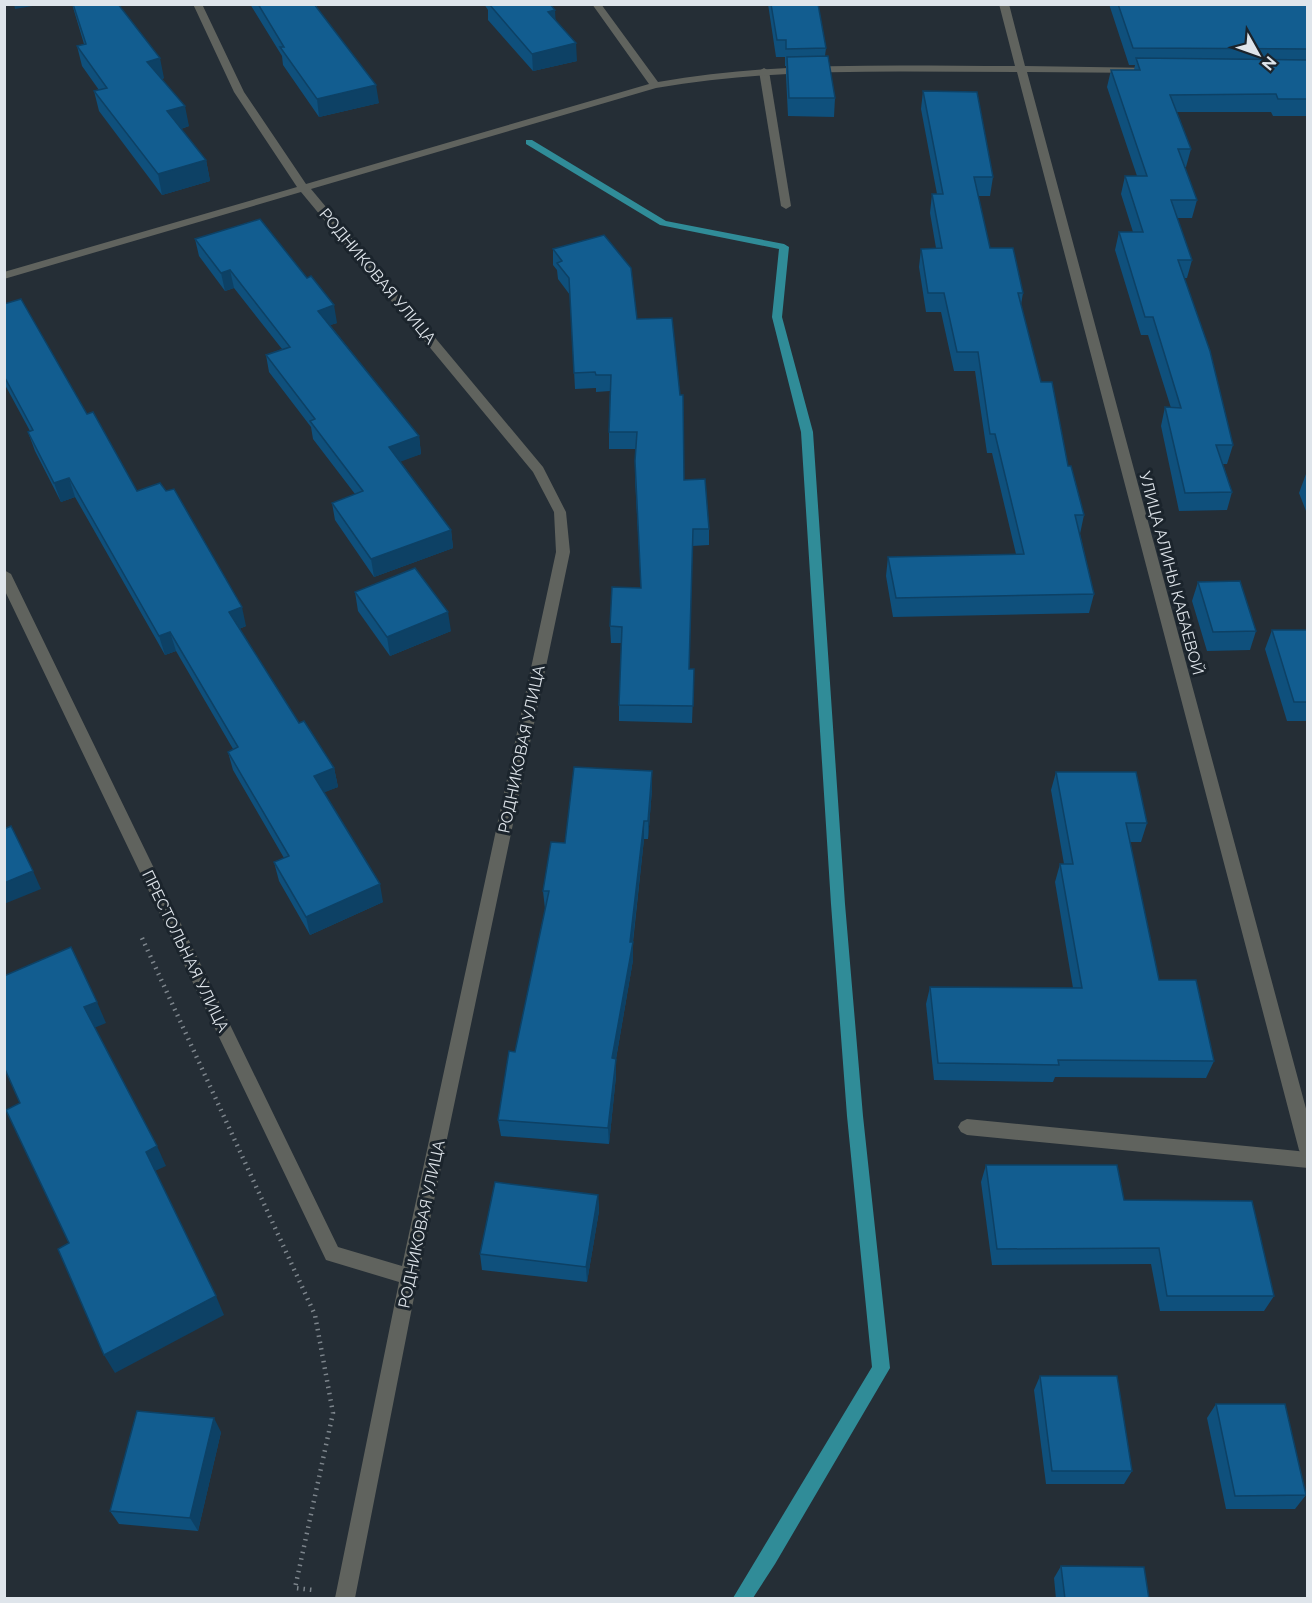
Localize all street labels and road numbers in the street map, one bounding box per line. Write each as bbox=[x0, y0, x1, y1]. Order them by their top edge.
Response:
street label: РОДНИКОВАЯ УЛИЦА bbox=[315, 205, 440, 348]
street label: УЛИЦА АЛИНЫ КАБАЕВОЙ bbox=[1135, 469, 1208, 677]
street label: РОДНИКОВАЯ УЛИЦА bbox=[494, 663, 549, 835]
street label: ПРЕСТОЛЬНАЯ УЛИЦА bbox=[138, 867, 233, 1035]
street label: РОДНИКОВАЯ УЛИЦА bbox=[394, 1138, 449, 1310]

